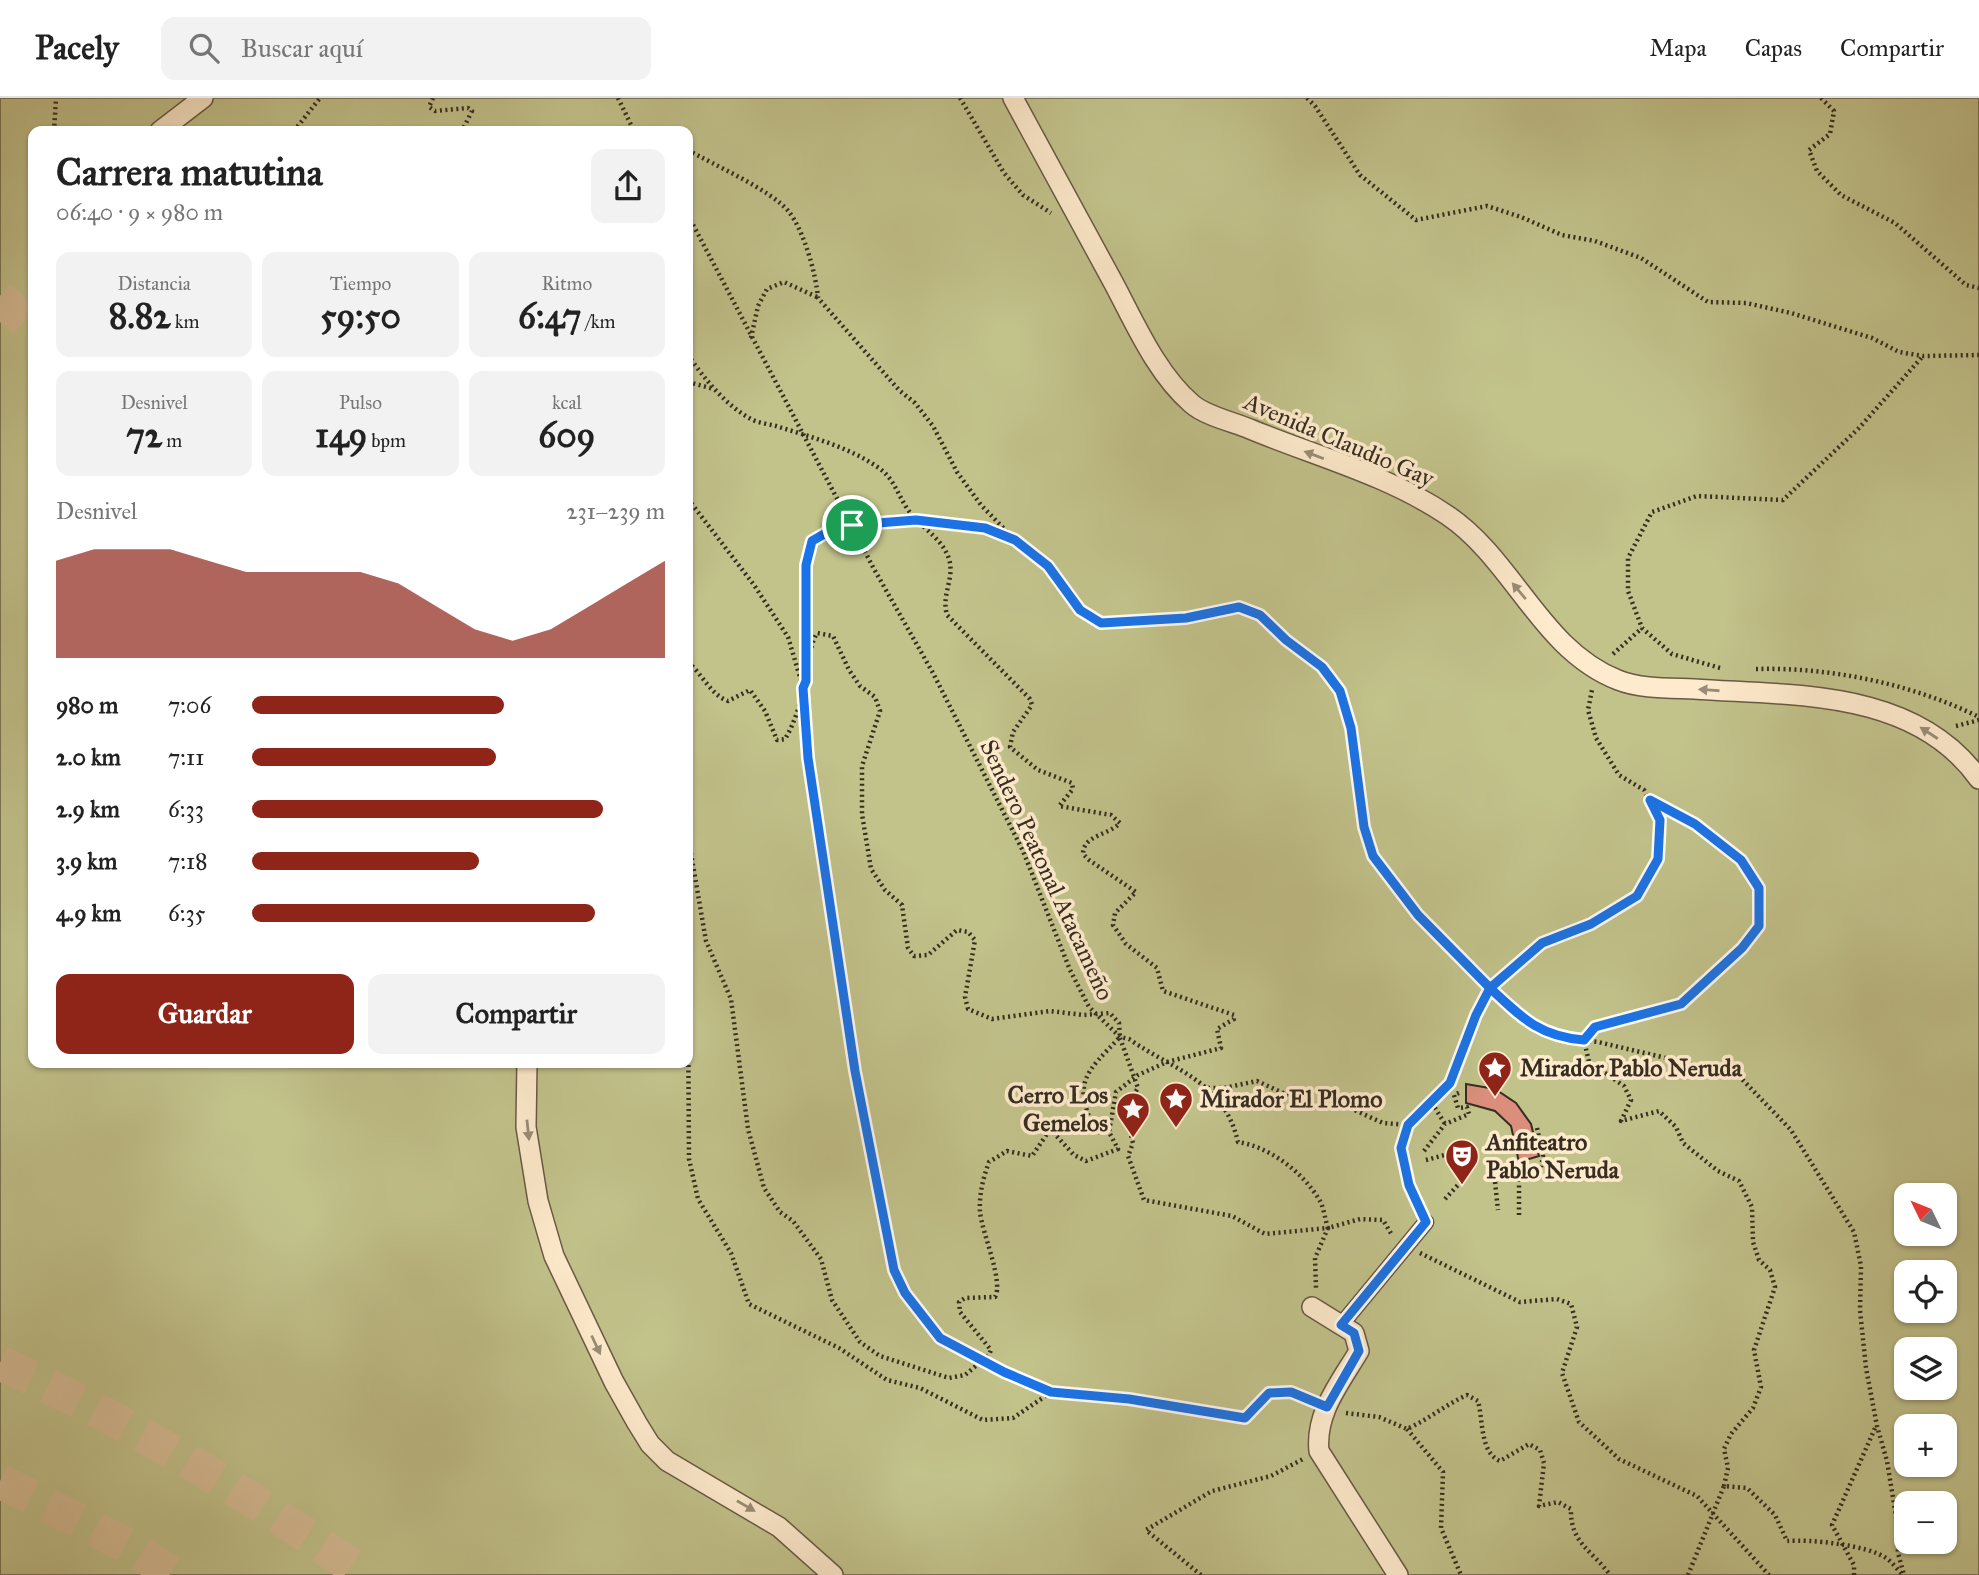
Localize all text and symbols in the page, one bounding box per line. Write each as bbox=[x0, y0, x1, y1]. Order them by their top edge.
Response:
search box bbox=[161, 17, 651, 80]
text: Pacely bbox=[35, 28, 119, 68]
icon: search bbox=[185, 29, 223, 67]
text: Buscar aquí bbox=[241, 32, 363, 64]
text: Mapa bbox=[1650, 33, 1707, 63]
text: Capas bbox=[1745, 33, 1802, 63]
text: Compartir bbox=[1840, 33, 1944, 63]
text: Carrera matutina bbox=[56, 149, 323, 195]
button: share bbox=[591, 149, 665, 223]
text: 06:40 · 9 × 980 m bbox=[56, 198, 223, 226]
text: Distancia bbox=[117, 272, 191, 295]
text: Tiempo bbox=[330, 272, 391, 295]
text: Ritmo bbox=[541, 272, 592, 295]
text: 8.82 bbox=[109, 295, 171, 338]
text: 59:50 bbox=[320, 295, 401, 338]
text: 6:47 bbox=[518, 295, 582, 338]
text: km bbox=[171, 310, 199, 333]
text: /km bbox=[582, 310, 616, 333]
street label: Avenida Claudio Gay bbox=[1238, 386, 1439, 494]
text: Desnivel bbox=[121, 391, 188, 414]
text: Pulso bbox=[339, 391, 382, 414]
text: kcal bbox=[552, 391, 582, 414]
text: 72 bbox=[126, 414, 162, 457]
text: 149 bbox=[315, 414, 367, 457]
text: 609 bbox=[538, 414, 595, 457]
text: m bbox=[162, 429, 182, 452]
text: bpm bbox=[367, 429, 406, 452]
one-way arrow bbox=[1303, 449, 1324, 460]
pin bbox=[822, 495, 882, 555]
text: Desnivel bbox=[56, 497, 137, 525]
text: 231–239 m bbox=[566, 497, 665, 525]
icon: arrive bbox=[833, 506, 871, 544]
one-way arrow bbox=[1512, 582, 1527, 599]
one-way arrow bbox=[1698, 684, 1720, 695]
text: 980 m bbox=[56, 691, 118, 719]
text: 7:06 bbox=[168, 691, 211, 719]
one-way arrow bbox=[1919, 727, 1939, 740]
street label: Sendero Peatonal Atacameño bbox=[973, 735, 1121, 1005]
text: 2.0 km bbox=[56, 743, 121, 771]
text: 7:11 bbox=[168, 743, 204, 771]
text: 2.9 km bbox=[56, 795, 120, 823]
text: 6:33 bbox=[168, 795, 204, 823]
text: 3.9 km bbox=[56, 847, 117, 875]
text: 7:18 bbox=[168, 847, 207, 875]
text: 4.9 km bbox=[56, 899, 121, 927]
text: 6:35 bbox=[168, 899, 205, 927]
button: Guardar bbox=[56, 974, 354, 1054]
button: Compartir bbox=[368, 974, 665, 1054]
place icon: Mirador Pablo Neruda bbox=[1476, 1049, 1514, 1098]
place label: Mirador Pablo Neruda bbox=[1520, 1053, 1743, 1083]
place label: Cerro Los Gemelos bbox=[1008, 1080, 1108, 1138]
place icon: Mirador El Plomo bbox=[1157, 1080, 1195, 1129]
place label: Mirador El Plomo bbox=[1200, 1084, 1382, 1114]
place icon: Cerro Los Gemelos bbox=[1114, 1090, 1152, 1139]
one-way arrow bbox=[522, 1119, 533, 1141]
place label: Anfiteatro Pablo Neruda bbox=[1484, 1127, 1620, 1185]
theatre icon: Anfiteatro Pablo Neruda bbox=[1443, 1137, 1481, 1186]
north arrow bbox=[1894, 1183, 1956, 1246]
map controls bbox=[1894, 1183, 1957, 1554]
button: locate bbox=[1894, 1260, 1957, 1323]
one-way arrow bbox=[591, 1335, 602, 1355]
button: layers bbox=[1894, 1337, 1957, 1400]
button: + bbox=[1894, 1414, 1957, 1477]
button: − bbox=[1894, 1491, 1957, 1554]
one-way arrow bbox=[736, 1500, 755, 1513]

